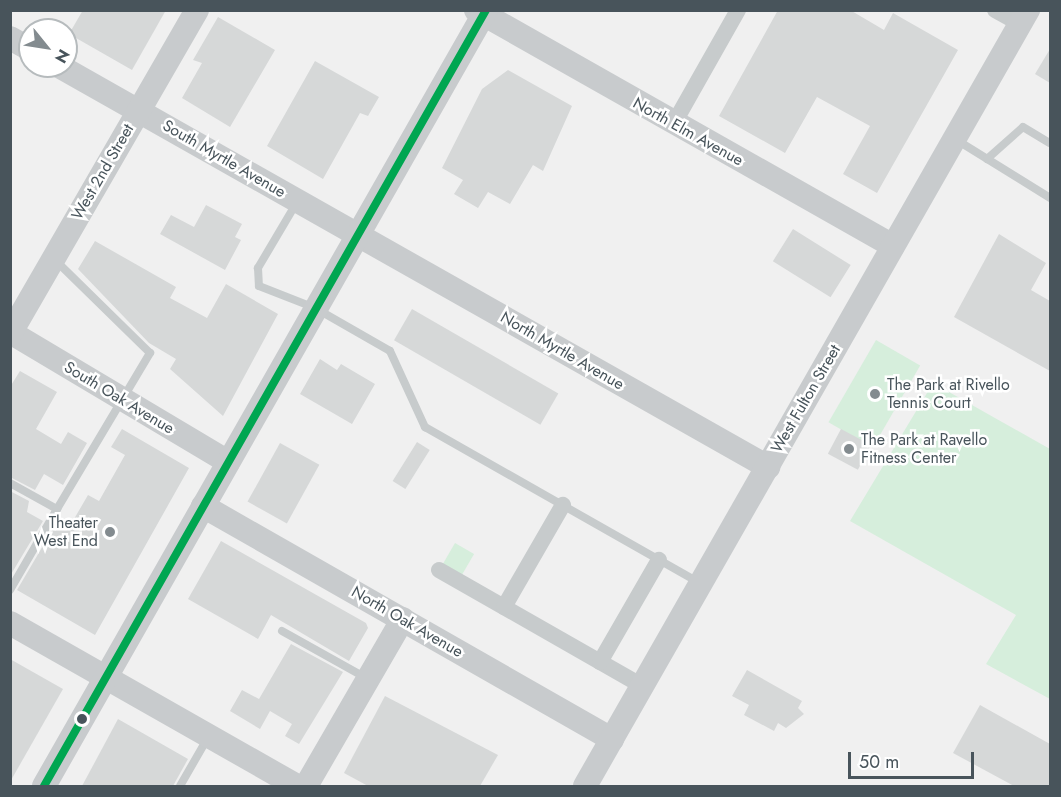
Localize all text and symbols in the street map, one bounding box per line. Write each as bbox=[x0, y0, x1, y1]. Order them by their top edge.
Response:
north arrow bbox=[18, 18, 78, 78]
text: N bbox=[49, 45, 75, 68]
street label: North Elm Avenue bbox=[629, 94, 747, 170]
street label: South Myrtle Avenue bbox=[159, 116, 289, 202]
street label: West 2nd Street bbox=[68, 121, 138, 223]
street label: North Myrtle Avenue bbox=[497, 308, 627, 394]
street label: West Fulton Street bbox=[767, 342, 845, 456]
street label: South Oak Avenue bbox=[60, 358, 178, 438]
place label: The Park at Rivello Tennis Court bbox=[887, 375, 1010, 413]
marker: The Park at Rivello Tennis Court bbox=[868, 387, 882, 401]
place label: The Park at Ravello Fitness Center bbox=[861, 430, 987, 468]
marker: The Park at Ravello Fitness Center bbox=[842, 442, 856, 456]
place label: Theater West End bbox=[34, 513, 98, 551]
marker: Theater West End bbox=[103, 525, 117, 539]
street label: North Oak Avenue bbox=[348, 582, 466, 662]
unlabelled marker bbox=[76, 713, 88, 725]
scale bar bbox=[851, 740, 977, 778]
text: 50 m bbox=[859, 749, 899, 775]

